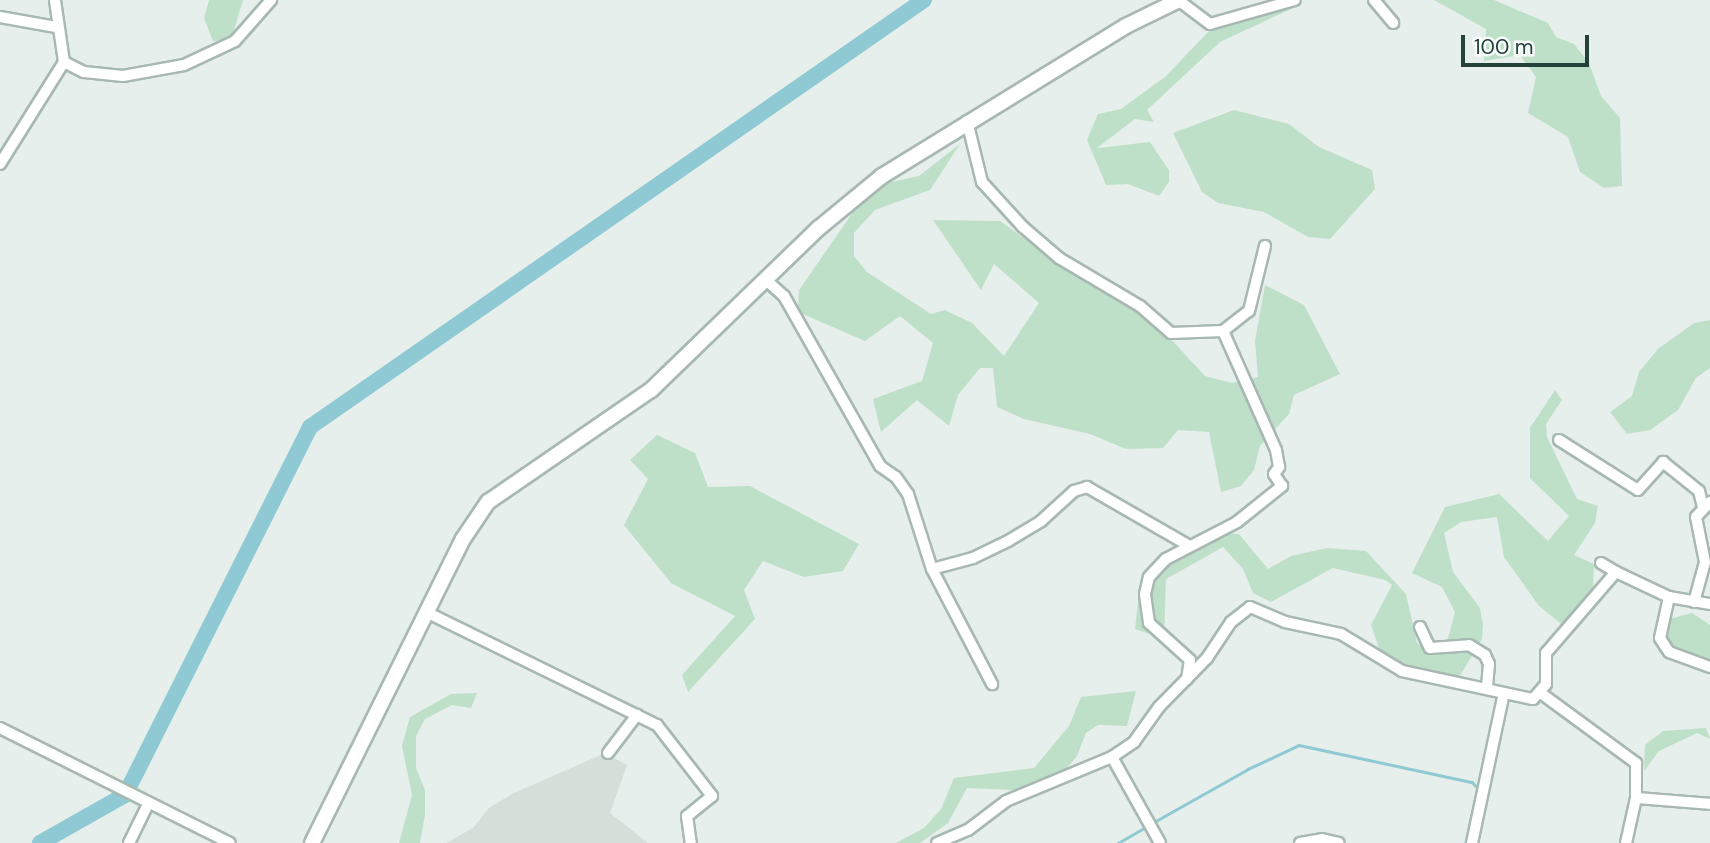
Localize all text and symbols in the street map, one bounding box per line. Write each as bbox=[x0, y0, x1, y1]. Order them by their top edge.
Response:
scale bar bbox=[1465, 21, 1593, 65]
text: 100 m bbox=[1474, 33, 1534, 61]

